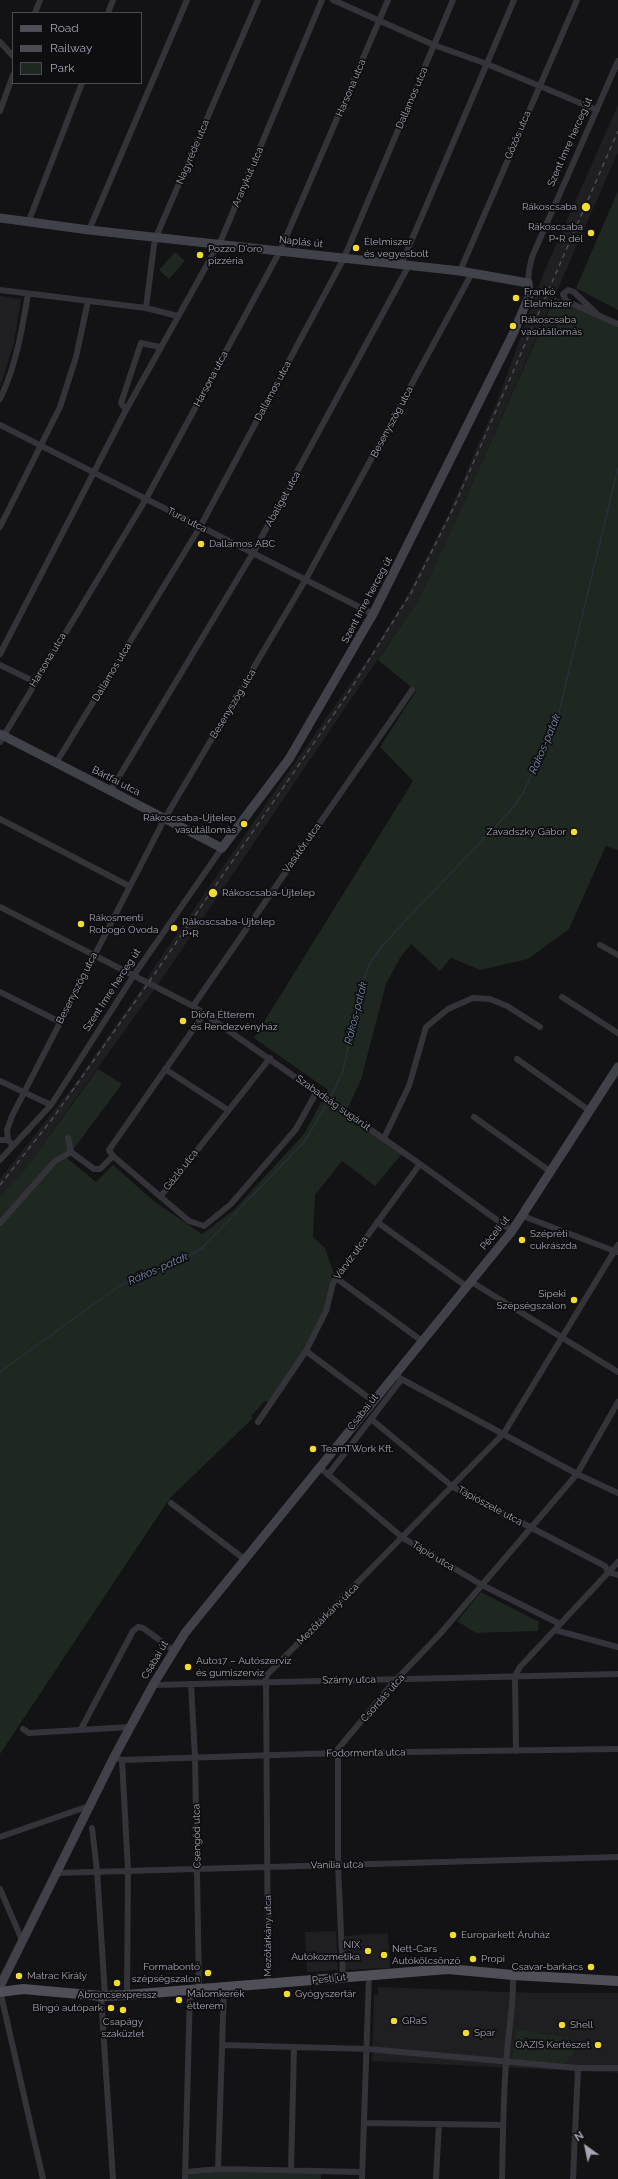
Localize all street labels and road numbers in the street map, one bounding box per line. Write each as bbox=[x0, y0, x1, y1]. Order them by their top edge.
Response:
street label: Harsona utca bbox=[334, 58, 368, 118]
street label: Dallamos utca bbox=[394, 65, 430, 131]
street label: Szent Imre herceg út bbox=[545, 96, 595, 188]
street label: Gőzös utca bbox=[502, 109, 534, 161]
street label: Nagyréde utca bbox=[174, 118, 212, 186]
street label: Aranykút utca bbox=[230, 145, 266, 209]
street label: Naplás út bbox=[278, 234, 324, 250]
street label: Harsona utca bbox=[191, 349, 231, 409]
street label: Dallamos utca bbox=[252, 359, 294, 423]
street label: Besenyszög utca bbox=[368, 384, 416, 460]
street label: Abaliget utca bbox=[263, 469, 303, 529]
street label: Tura utca bbox=[165, 505, 209, 535]
street label: Szent Imre herceg út bbox=[339, 555, 395, 645]
street label: Harsona utca bbox=[27, 631, 69, 689]
street label: Dallamos utca bbox=[90, 641, 134, 703]
street label: Besenyszög utca bbox=[208, 667, 258, 741]
street label: Bártfai utca bbox=[90, 764, 142, 798]
street label: Vasútőr utca bbox=[280, 821, 324, 875]
street label: Szent Imre herceg út bbox=[81, 946, 143, 1034]
street label: Besenyszög utca bbox=[54, 950, 100, 1026]
street label: Szabadság sugárút bbox=[293, 1073, 373, 1133]
street label: Gázló utca bbox=[161, 1147, 201, 1193]
street label: Péceli út bbox=[478, 1214, 512, 1252]
street label: Várvíz utca bbox=[331, 1234, 371, 1282]
street label: Csabai út bbox=[345, 1391, 381, 1433]
street label: Tápiószele utca bbox=[456, 1484, 524, 1528]
street label: Tápió utca bbox=[410, 1539, 456, 1573]
street label: Mezőtárkány utca bbox=[295, 1581, 361, 1647]
street label: Csabai út bbox=[139, 1639, 171, 1681]
street label: Csordás utca bbox=[358, 1672, 408, 1724]
street label: Szárny utca bbox=[322, 1674, 376, 1686]
street label: Fodormenta utca bbox=[326, 1746, 406, 1760]
street label: Csengőd utca bbox=[190, 1804, 204, 1868]
street label: Vanília utca bbox=[311, 1859, 363, 1871]
street label: Mezőtárkány utca bbox=[262, 1895, 274, 1977]
street label: Pesti út bbox=[311, 1971, 347, 1987]

